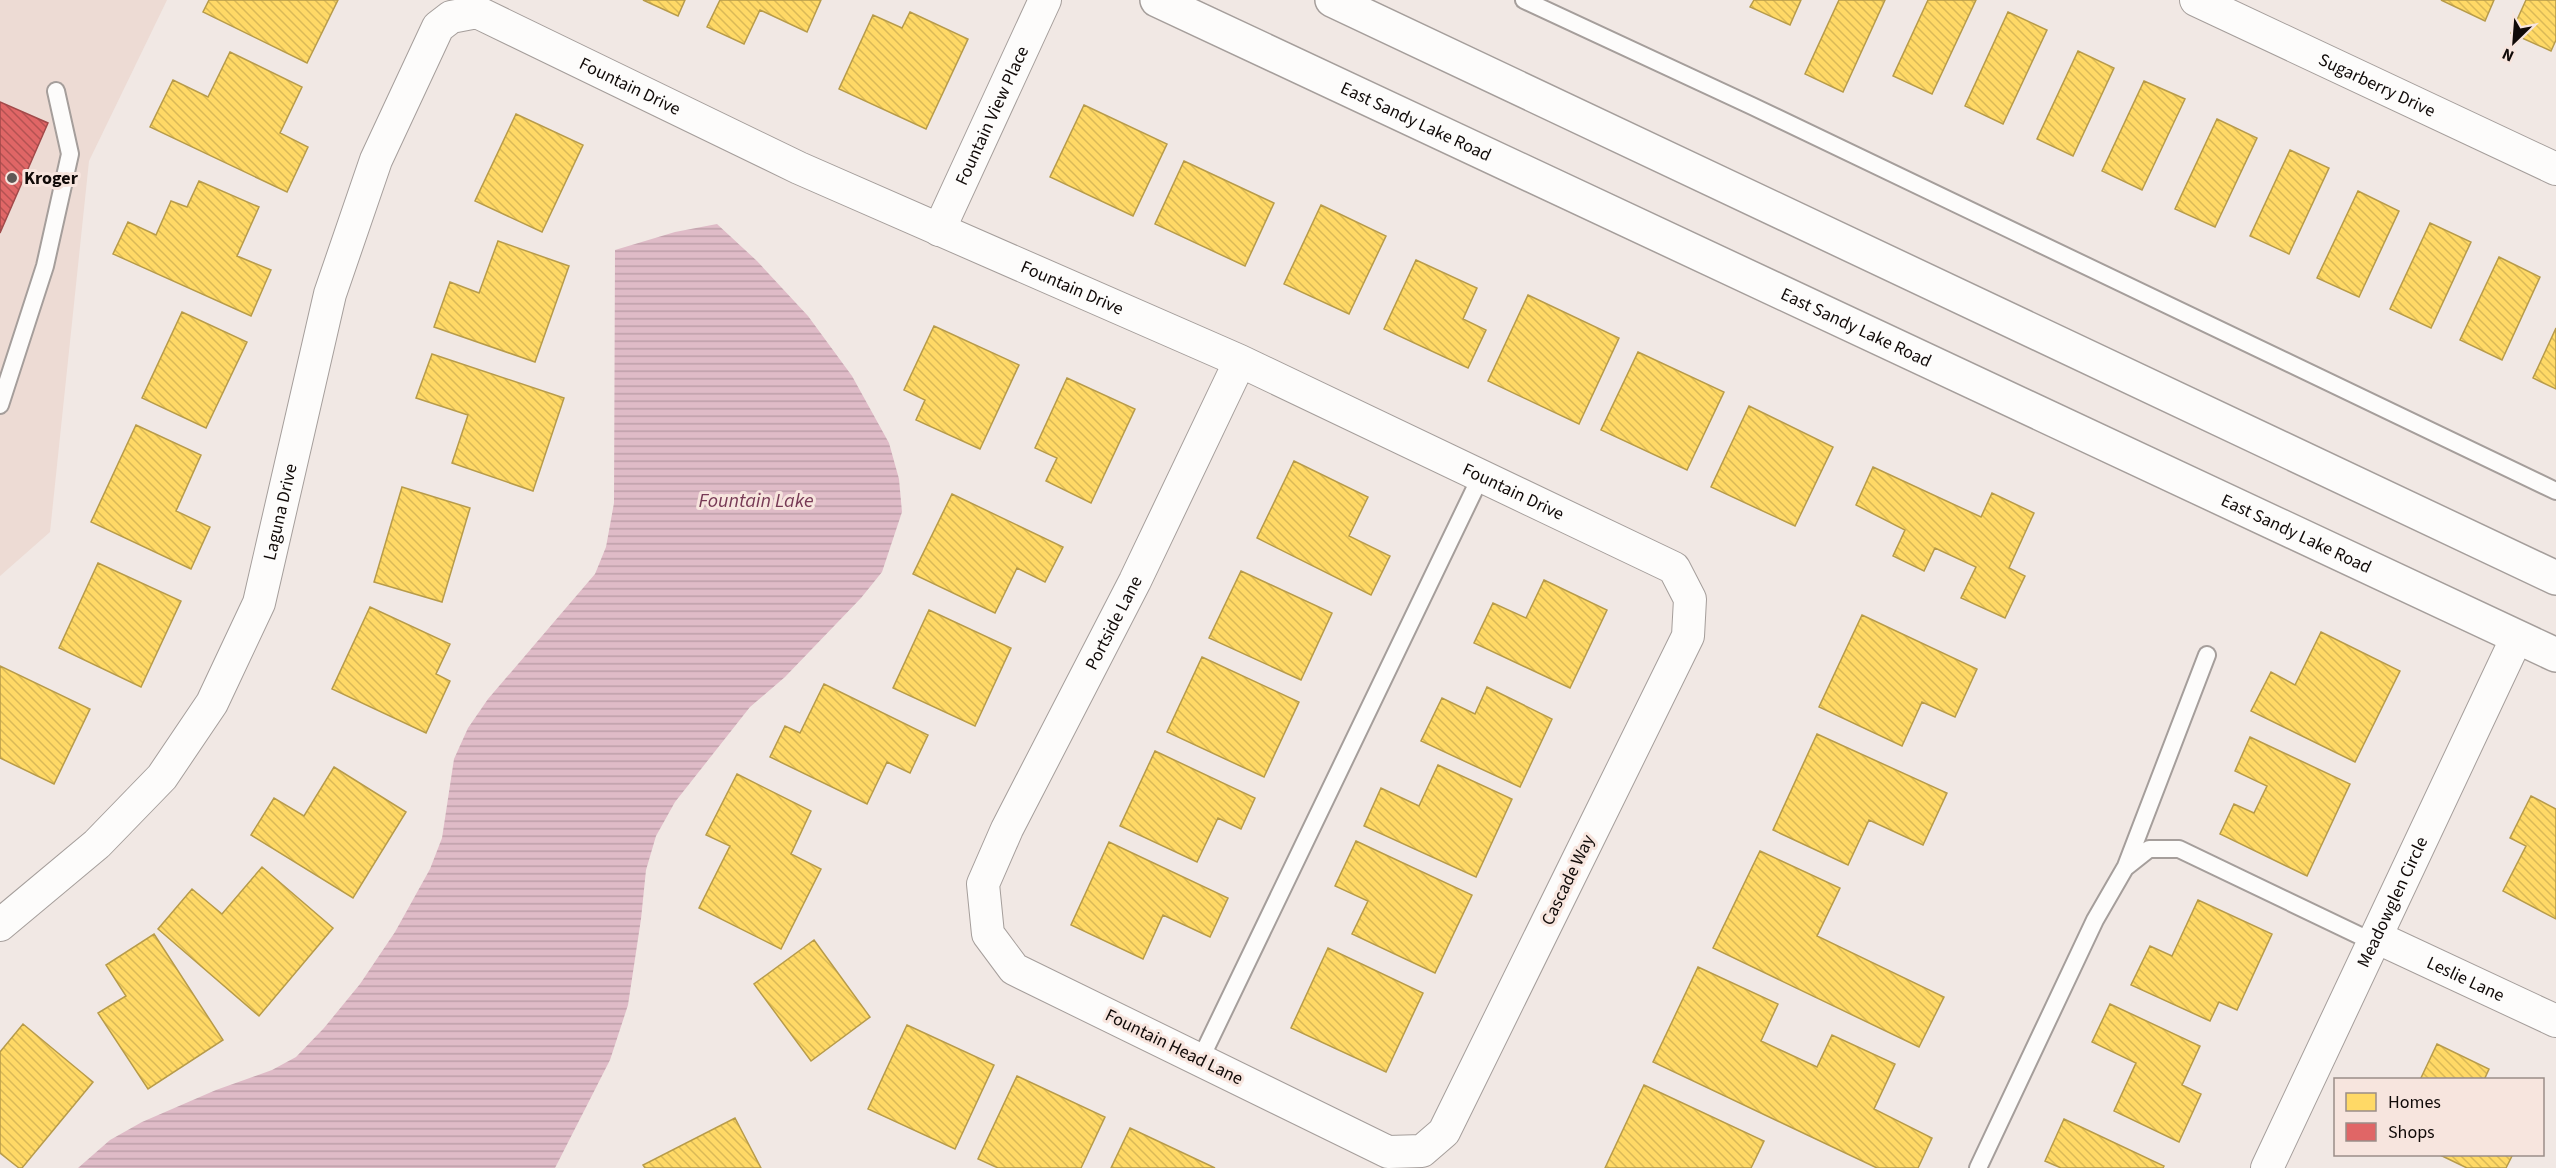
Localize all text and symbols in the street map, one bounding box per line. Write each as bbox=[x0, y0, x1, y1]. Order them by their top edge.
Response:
north arrow bbox=[2484, 12, 2544, 72]
street label: Fountain View Place bbox=[949, 42, 1035, 189]
text: N bbox=[2499, 42, 2518, 67]
street label: Sugarberry Drive bbox=[2314, 47, 2440, 123]
street label: Fountain Drive bbox=[575, 51, 685, 121]
street label: East Sandy Lake Road bbox=[1337, 75, 1495, 167]
place label: Kroger bbox=[24, 166, 79, 191]
marker: Kroger bbox=[5, 171, 19, 185]
street label: Fountain Drive bbox=[1017, 254, 1128, 321]
street label: East Sandy Lake Road bbox=[1777, 281, 1936, 373]
street label: Fountain Drive bbox=[1458, 456, 1568, 526]
street label: Laguna Drive bbox=[257, 461, 303, 563]
water label: Fountain Lake bbox=[698, 487, 814, 515]
street label: East Sandy Lake Road bbox=[2217, 487, 2376, 579]
street label: Portside Lane bbox=[1079, 571, 1148, 674]
street label: Cascade Way bbox=[1535, 830, 1601, 929]
street label: Meadowglen Circle bbox=[2351, 832, 2434, 972]
street label: Leslie Lane bbox=[2423, 950, 2509, 1008]
street label: Fountain Head Lane bbox=[1101, 1003, 1247, 1091]
legend bbox=[2334, 1078, 2544, 1156]
text: Homes bbox=[2388, 1090, 2441, 1115]
text: Shops bbox=[2388, 1120, 2435, 1145]

